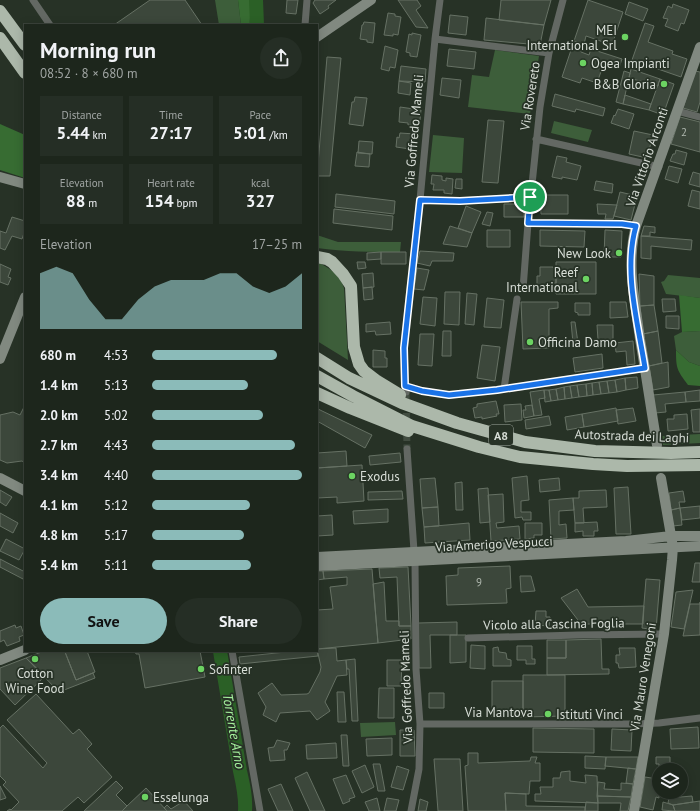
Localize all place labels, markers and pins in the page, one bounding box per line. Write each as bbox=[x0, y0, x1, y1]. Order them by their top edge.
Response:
place label: MEI International Srl bbox=[526, 22, 617, 54]
marker: MEI International Srl bbox=[620, 32, 630, 42]
place label: Ogea Impianti bbox=[591, 55, 670, 72]
marker: Ogea Impianti bbox=[578, 58, 588, 68]
place label: B&B Gloria bbox=[594, 76, 656, 93]
marker: B&B Gloria bbox=[659, 79, 669, 89]
pin bbox=[513, 180, 547, 214]
place label: New Look bbox=[557, 245, 612, 262]
marker: New Look bbox=[614, 248, 624, 258]
place label: Reef International bbox=[506, 264, 579, 296]
marker: Reef International bbox=[581, 274, 591, 284]
place label: Officina Damo bbox=[538, 334, 617, 351]
marker: Officina Damo bbox=[525, 337, 535, 347]
place label: Exodus bbox=[360, 468, 400, 485]
marker: Exodus bbox=[347, 471, 357, 481]
marker: Cotton Wine Food bbox=[30, 654, 40, 664]
place label: Sofinter bbox=[209, 661, 253, 678]
marker: Sofinter bbox=[196, 664, 206, 674]
place label: Cotton Wine Food bbox=[5, 665, 65, 697]
place label: Istituti Vinci bbox=[556, 706, 623, 723]
marker: Istituti Vinci bbox=[543, 709, 553, 719]
place label: Esselunga bbox=[153, 789, 209, 806]
marker: Esselunga bbox=[140, 792, 150, 802]

